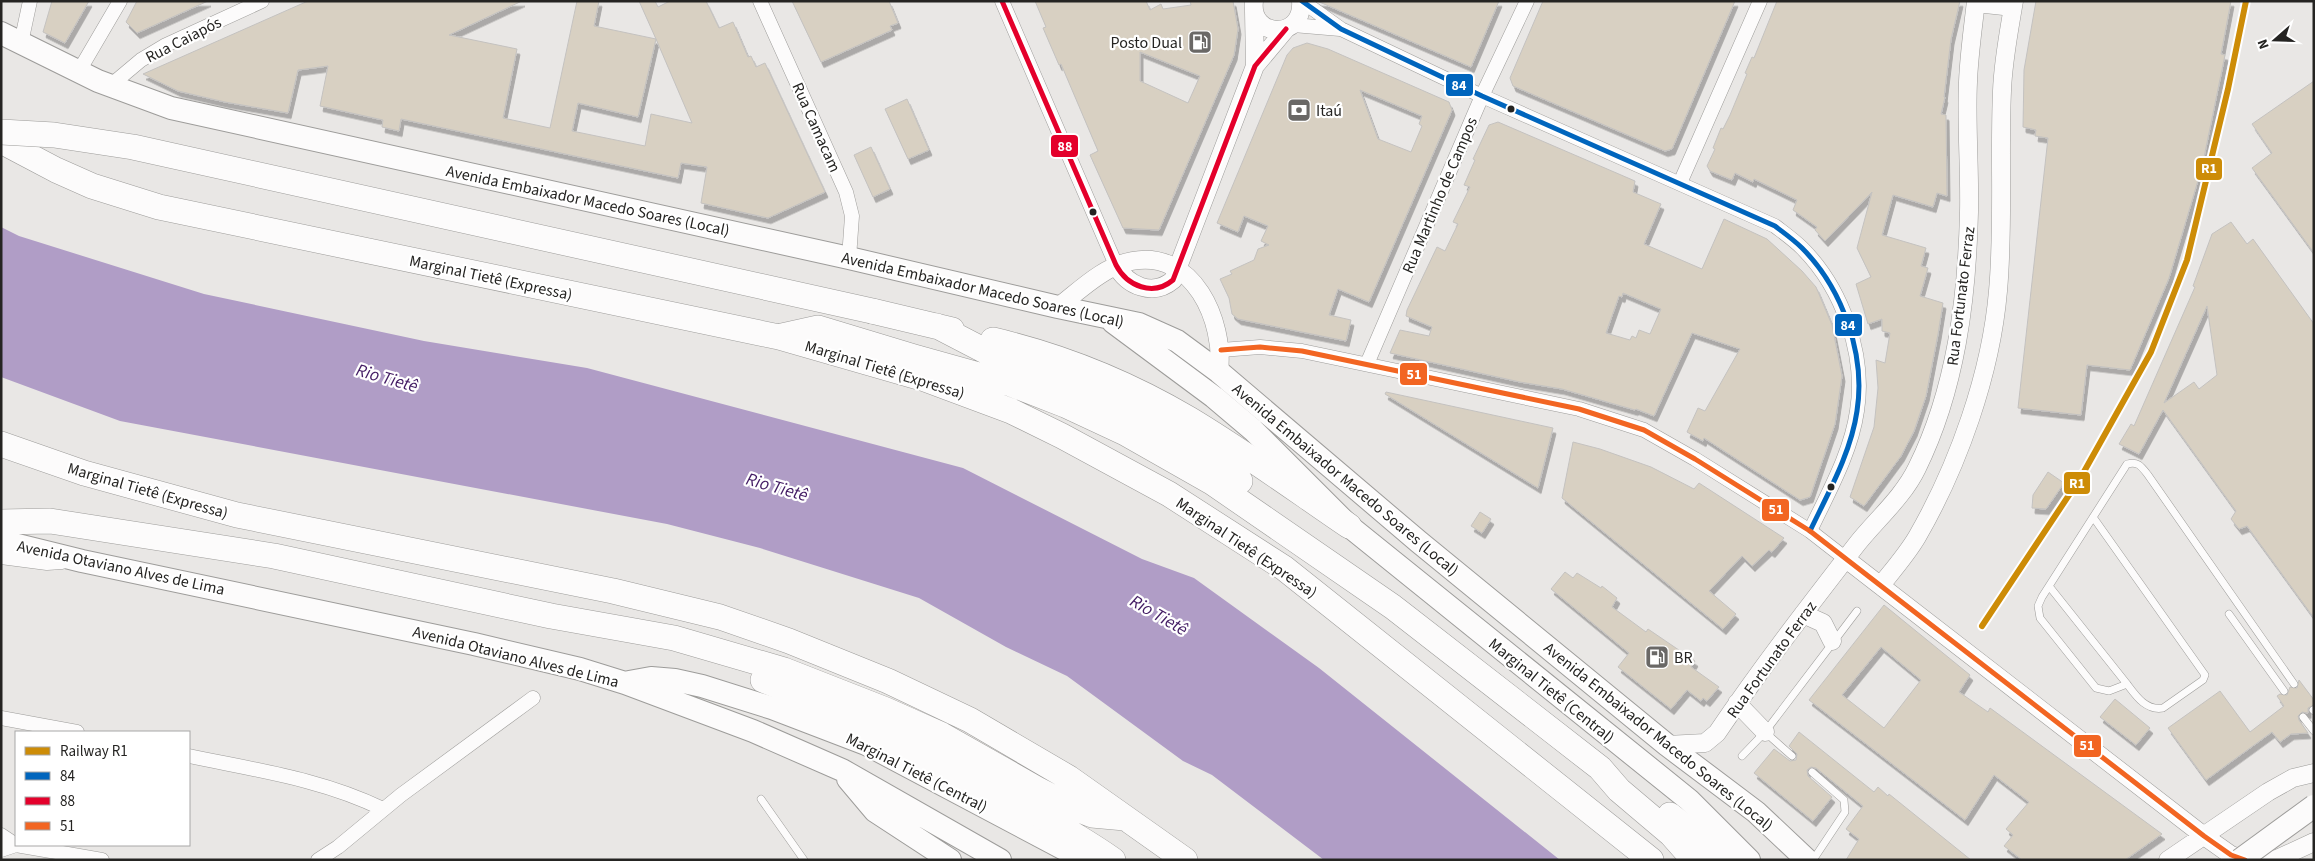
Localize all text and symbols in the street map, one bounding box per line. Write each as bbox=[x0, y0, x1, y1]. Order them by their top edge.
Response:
street label: Rua Caiapós bbox=[142, 11, 225, 68]
north arrow bbox=[2250, 15, 2300, 65]
fuel station icon: Posto Dual bbox=[1187, 29, 1213, 55]
place label: Posto Dual bbox=[1111, 32, 1182, 54]
text: N bbox=[2253, 36, 2275, 52]
line badge: 84 bbox=[1445, 73, 1474, 97]
text: 84 bbox=[1452, 76, 1467, 96]
street label: Rua Camacam bbox=[786, 79, 846, 176]
bank icon: Itaú bbox=[1286, 97, 1312, 123]
place label: Itaú bbox=[1316, 100, 1342, 122]
unlabelled marker bbox=[1506, 104, 1516, 114]
street label: Rua Martinho de Campos bbox=[1397, 114, 1483, 277]
line badge: 88 bbox=[1050, 134, 1079, 158]
text: 88 bbox=[1058, 137, 1072, 157]
line badge: R1 bbox=[2195, 157, 2223, 181]
text: R1 bbox=[2201, 159, 2217, 179]
street label: Avenida Embaixador Macedo Soares (Local) bbox=[444, 160, 732, 242]
unlabelled marker bbox=[1088, 207, 1098, 217]
street label: Rua Fortunato Ferraz bbox=[1942, 225, 1980, 367]
street label: Avenida Embaixador Macedo Soares (Local) bbox=[839, 247, 1126, 333]
street label: Marginal Tietê (Expressa) bbox=[407, 250, 574, 306]
line badge: 84 bbox=[1834, 313, 1863, 337]
text: 84 bbox=[1841, 316, 1856, 336]
street label: Marginal Tietê (Expressa) bbox=[802, 335, 967, 405]
water label: Rio Tietê bbox=[353, 358, 421, 399]
line badge: 51 bbox=[1399, 362, 1428, 386]
text: 51 bbox=[1407, 365, 1421, 385]
street label: Avenida Embaixador Macedo Soares (Local) bbox=[1227, 378, 1463, 581]
street label: Marginal Tietê (Expressa) bbox=[65, 457, 231, 524]
water label: Rio Tietê bbox=[743, 467, 811, 508]
line badge: R1 bbox=[2063, 471, 2091, 495]
text: R1 bbox=[2069, 474, 2085, 494]
unlabelled marker bbox=[1826, 482, 1836, 492]
street label: Marginal Tietê (Expressa) bbox=[1171, 492, 1322, 603]
line badge: 51 bbox=[1761, 498, 1790, 522]
text: 51 bbox=[1769, 500, 1783, 520]
street label: Avenida Otaviano Alves de Lima bbox=[15, 535, 227, 601]
water label: Rio Tietê bbox=[1125, 589, 1193, 642]
street label: Rua Fortunato Ferraz bbox=[1722, 596, 1822, 723]
street label: Avenida Otaviano Alves de Lima bbox=[410, 621, 621, 693]
street label: Marginal Tietê (Central) bbox=[1484, 633, 1619, 748]
street label: Avenida Embaixador Macedo Soares (Local) bbox=[1539, 637, 1778, 836]
fuel station icon: BR bbox=[1644, 644, 1670, 670]
place label: BR bbox=[1674, 647, 1693, 669]
street label: Marginal Tietê (Central) bbox=[842, 728, 991, 818]
legend bbox=[15, 731, 190, 846]
line badge: 51 bbox=[2073, 734, 2102, 758]
text: 51 bbox=[2080, 736, 2094, 756]
text: Railway R1 bbox=[60, 741, 128, 762]
text: 84 bbox=[60, 766, 75, 787]
text: 88 bbox=[60, 791, 75, 812]
text: 51 bbox=[60, 816, 75, 837]

